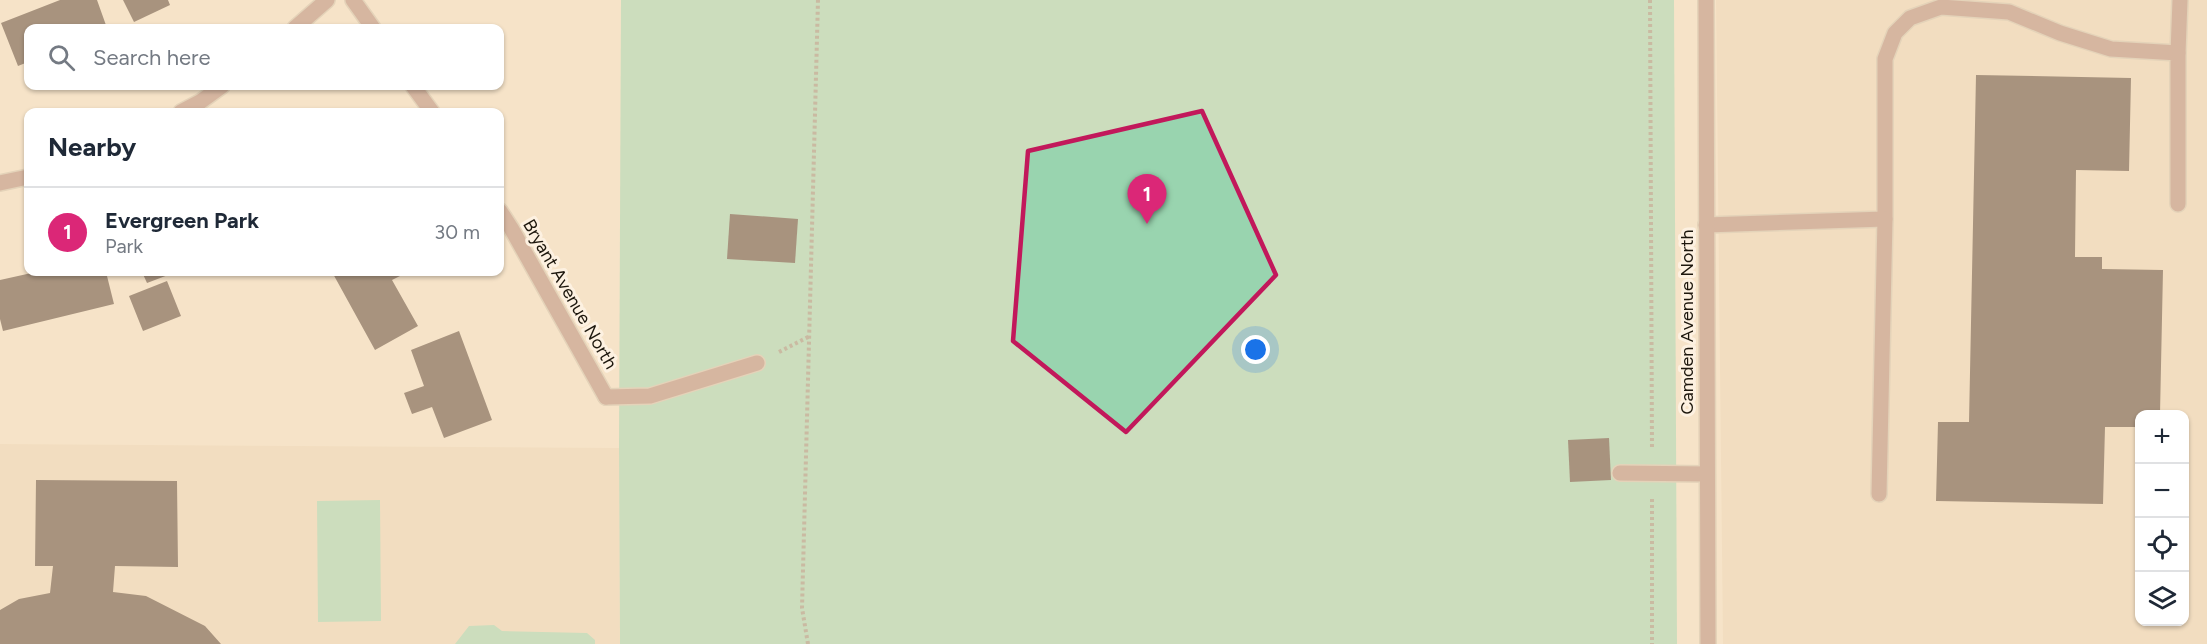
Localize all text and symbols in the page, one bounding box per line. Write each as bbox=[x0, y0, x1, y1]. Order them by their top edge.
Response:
search box bbox=[24, 24, 504, 90]
icon: search bbox=[45, 41, 78, 74]
text: Search here bbox=[93, 44, 211, 71]
text: Nearby bbox=[48, 131, 136, 163]
pin: 1 bbox=[1128, 174, 1166, 224]
text: Evergreen Park bbox=[105, 207, 259, 234]
street label: Bryant Avenue North bbox=[518, 215, 622, 373]
text: 1 bbox=[63, 220, 72, 244]
text: 30 m bbox=[434, 220, 480, 244]
street label: Camden Avenue North bbox=[1676, 230, 1698, 414]
text: Park bbox=[105, 234, 143, 258]
your location bbox=[1241, 335, 1270, 364]
map controls bbox=[2135, 410, 2189, 626]
button: + bbox=[2135, 410, 2189, 464]
button: − bbox=[2135, 464, 2189, 518]
button: locate bbox=[2135, 518, 2189, 572]
button: layers bbox=[2135, 572, 2189, 626]

